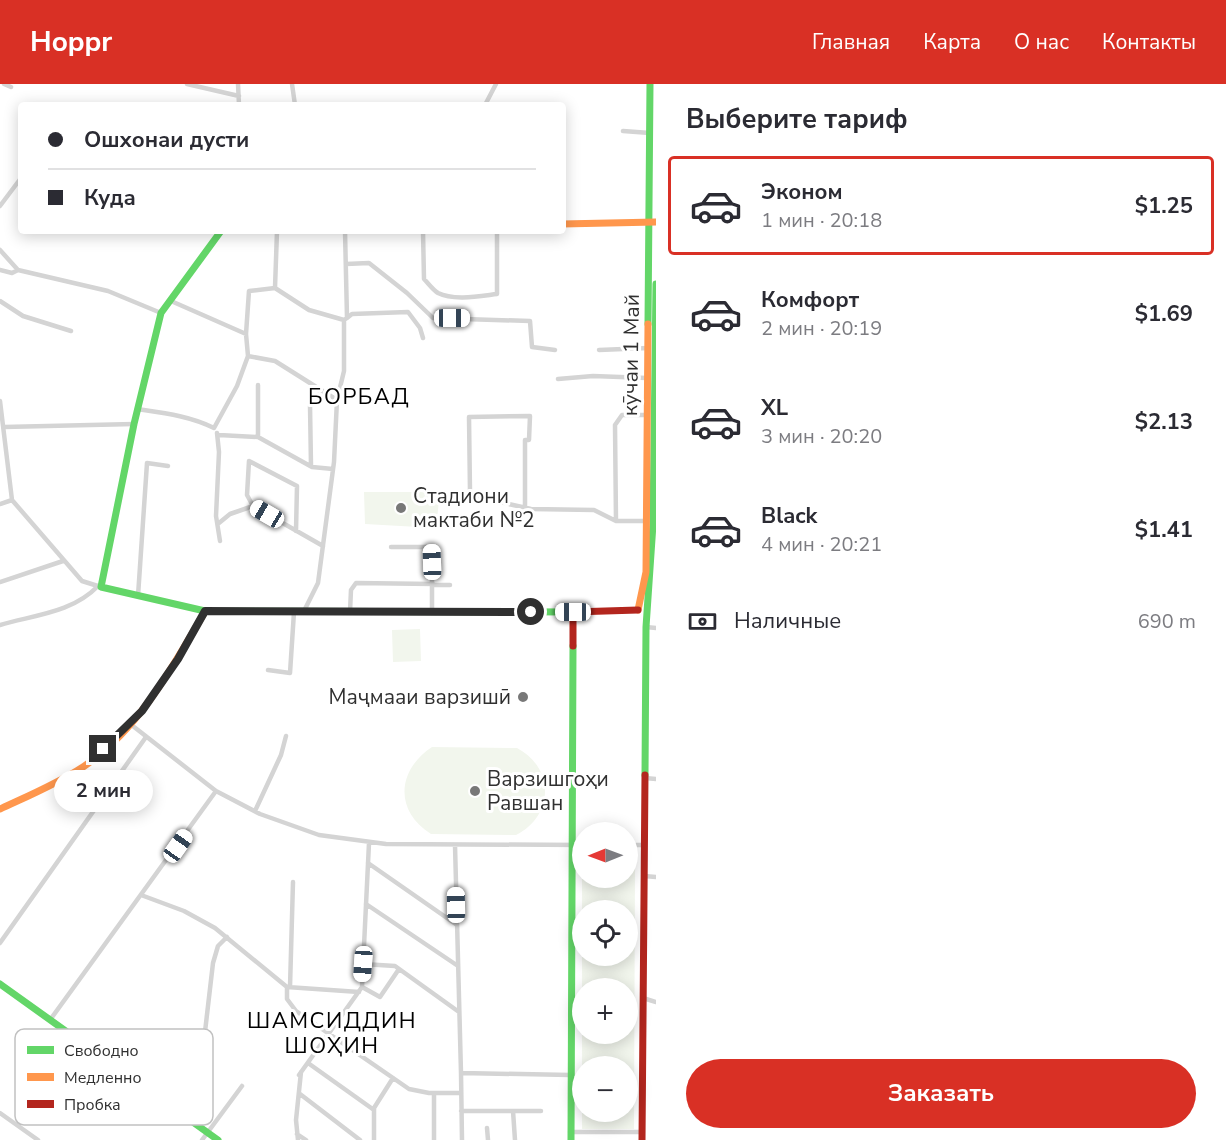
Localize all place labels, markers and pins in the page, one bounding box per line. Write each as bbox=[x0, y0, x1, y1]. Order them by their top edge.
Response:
place label: Стадиони мактаби №2 bbox=[413, 482, 535, 534]
marker: Стадиони мактаби №2 bbox=[394, 501, 408, 515]
place label: Маҷмааи варзишӣ bbox=[328, 683, 511, 711]
marker: Маҷмааи варзишӣ bbox=[516, 690, 530, 704]
place label: Варзишгоҳи Равшан bbox=[487, 765, 609, 817]
marker: Варзишгоҳи Равшан bbox=[468, 784, 482, 798]

